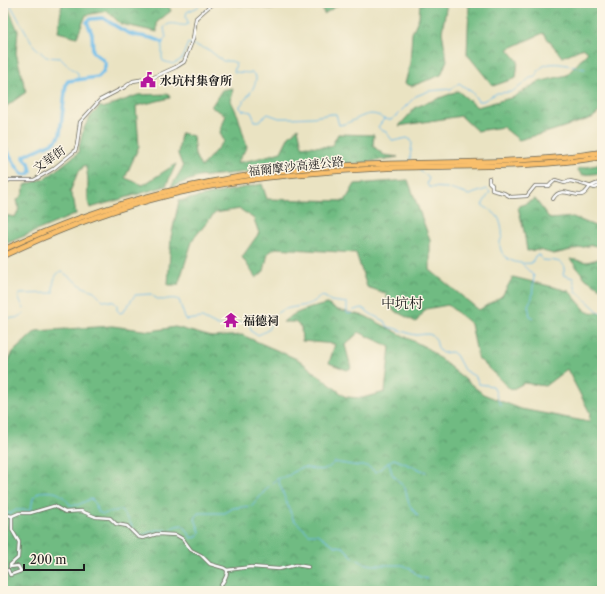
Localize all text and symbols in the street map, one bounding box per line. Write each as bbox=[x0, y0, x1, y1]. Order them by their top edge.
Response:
public building icon: 水坑村集會所 bbox=[139, 71, 157, 89]
place label: 水坑村集會所 bbox=[160, 73, 232, 88]
street label: 文華街 bbox=[30, 142, 69, 175]
street label: 福爾摩沙高速公路 bbox=[247, 154, 345, 178]
district label: 中坑村 bbox=[381, 294, 423, 312]
temple icon: 福德祠 bbox=[222, 311, 240, 329]
place label: 福德祠 bbox=[243, 313, 279, 328]
scale bar bbox=[24, 546, 84, 572]
text: 200 m bbox=[30, 552, 67, 567]

